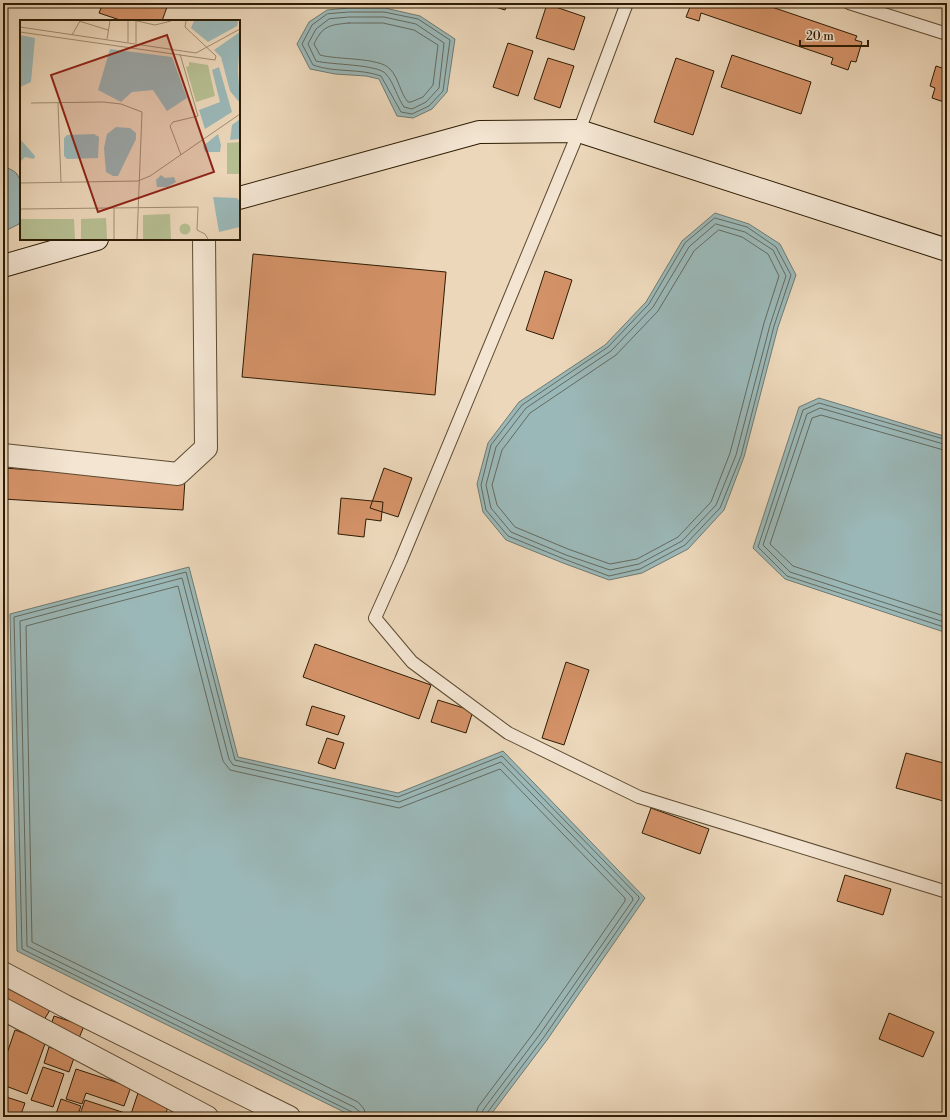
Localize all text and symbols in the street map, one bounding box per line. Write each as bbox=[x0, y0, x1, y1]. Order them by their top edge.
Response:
inset map bbox=[20, 20, 240, 240]
scale bar bbox=[800, 22, 868, 48]
text: 20 m bbox=[806, 29, 834, 44]

